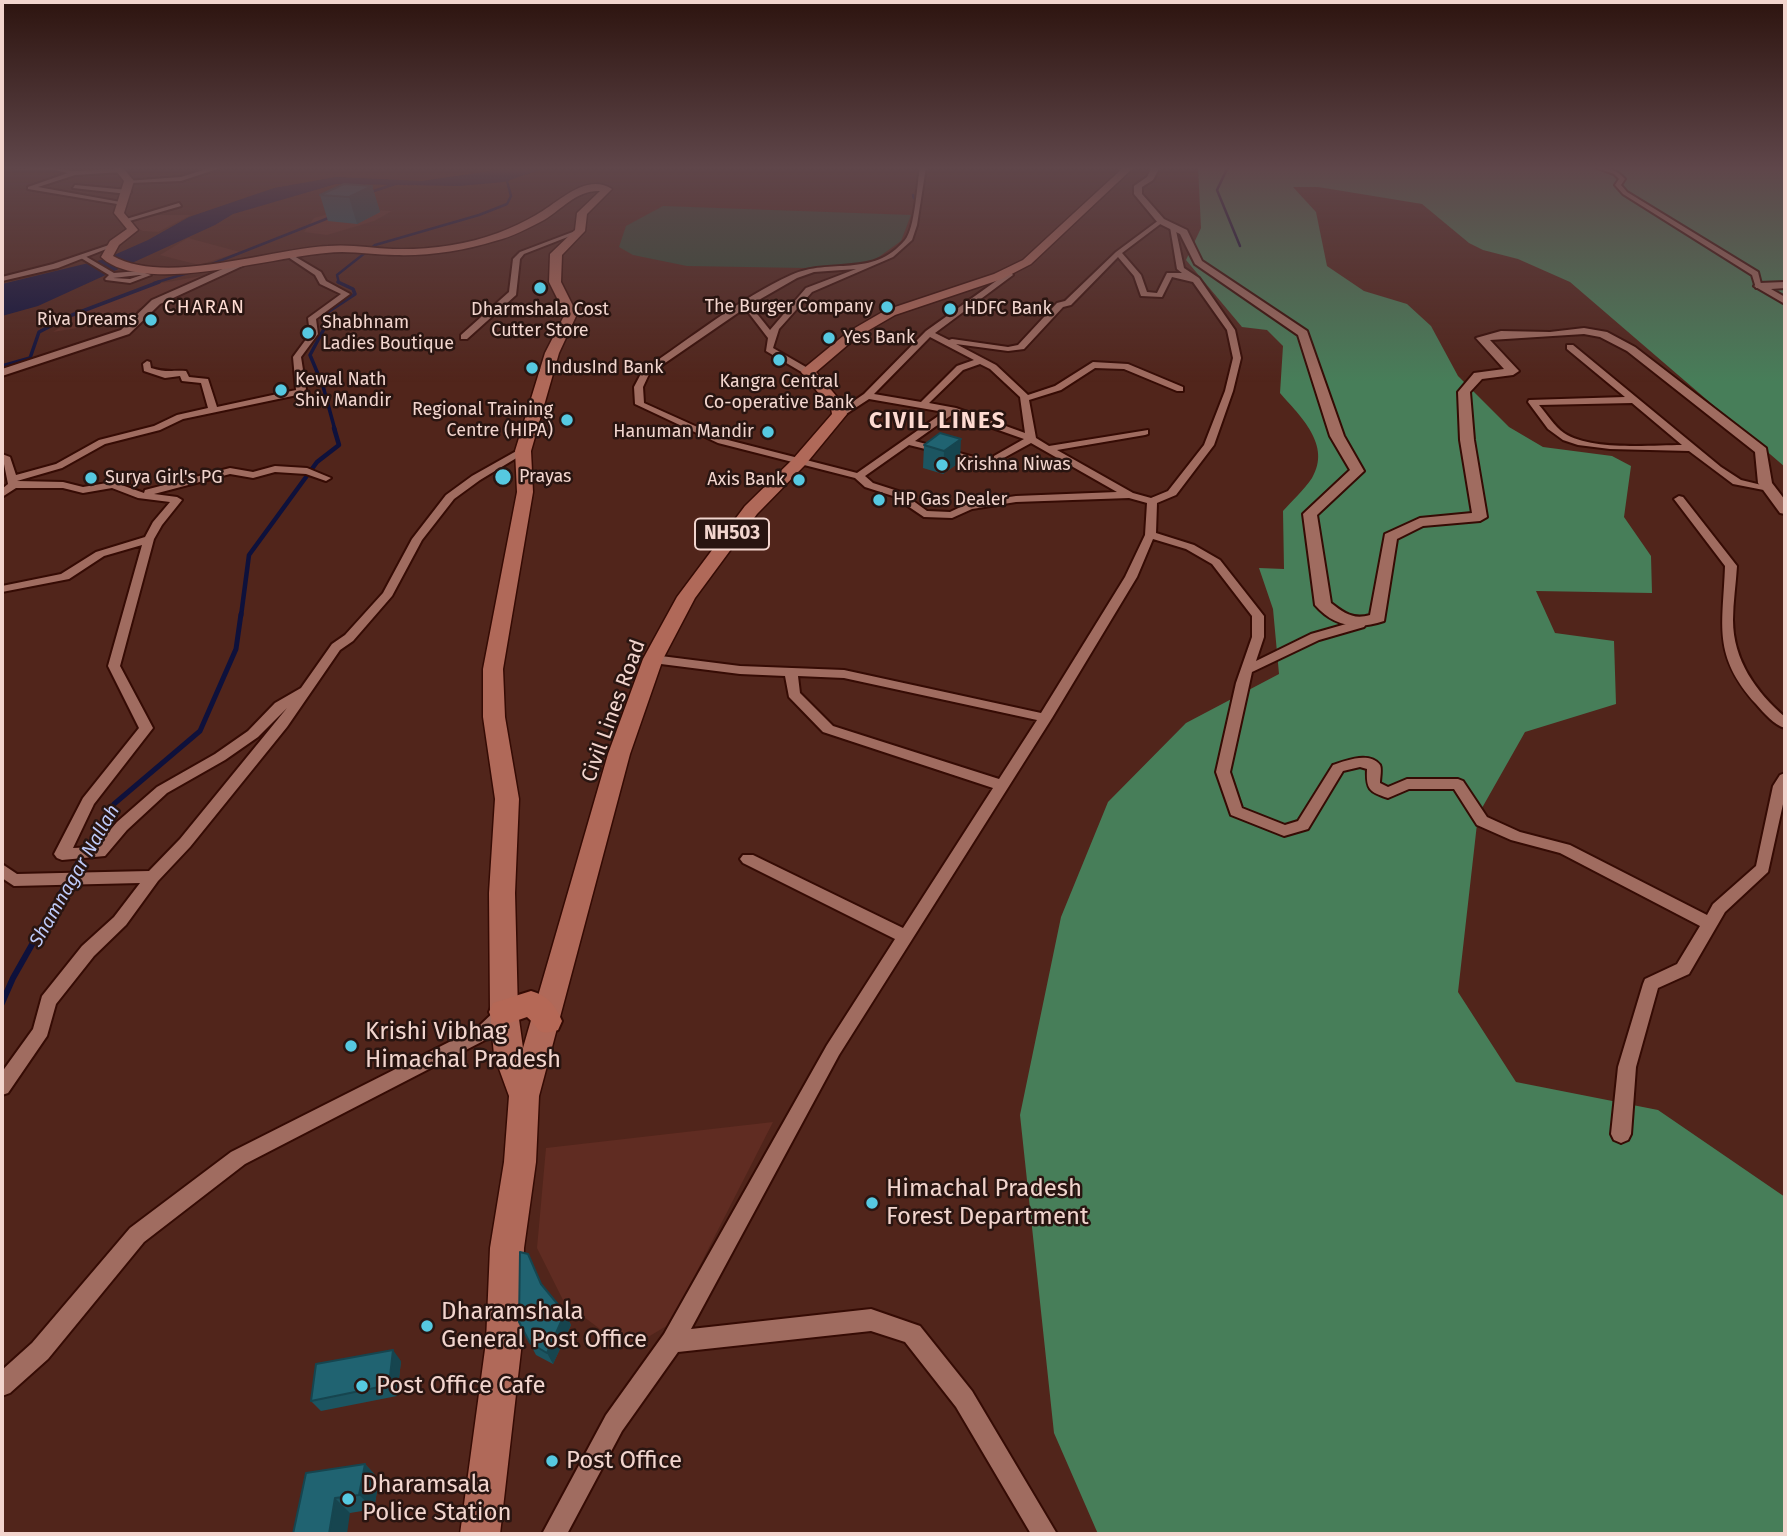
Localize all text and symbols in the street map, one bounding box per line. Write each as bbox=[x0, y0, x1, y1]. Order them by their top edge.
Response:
marker: Dharmshala Cost Cutter Store bbox=[532, 280, 548, 296]
place label: The Burger Company bbox=[705, 296, 873, 318]
district label: CHARAN bbox=[165, 297, 245, 319]
place label: HDFC Bank bbox=[964, 298, 1052, 320]
place label: Dharmshala Cost Cutter Store bbox=[471, 299, 609, 342]
marker: The Burger Company bbox=[879, 299, 895, 315]
marker: HDFC Bank bbox=[942, 301, 958, 317]
place label: Riva Dreams bbox=[37, 309, 137, 331]
marker: Riva Dreams bbox=[143, 312, 159, 328]
place label: Shabhnam Ladies Boutique bbox=[322, 312, 454, 354]
marker: Shabhnam Ladies Boutique bbox=[300, 325, 316, 341]
place label: Yes Bank bbox=[843, 327, 915, 349]
marker: Yes Bank bbox=[821, 330, 837, 346]
marker: Kangra Central Co-operative Bank bbox=[771, 352, 787, 368]
place label: IndusInd Bank bbox=[546, 357, 663, 379]
marker: IndusInd Bank bbox=[524, 360, 540, 376]
place label: Kewal Nath Shiv Mandir bbox=[295, 369, 391, 412]
place label: Kangra Central Co-operative Bank bbox=[704, 371, 854, 414]
marker: Kewal Nath Shiv Mandir bbox=[273, 382, 289, 398]
place label: Regional Training Centre (HIPA) bbox=[412, 399, 553, 442]
district label: CIVIL LINES bbox=[870, 408, 1006, 436]
marker: Regional Training Centre (HIPA) bbox=[559, 412, 575, 428]
place label: Hanuman Mandir bbox=[613, 421, 754, 443]
marker: Hanuman Mandir bbox=[760, 424, 776, 440]
place label: Krishna Niwas bbox=[956, 454, 1071, 476]
marker: Krishna Niwas bbox=[934, 457, 950, 473]
place label: Prayas bbox=[519, 466, 572, 488]
place label: Surya Girl's PG bbox=[105, 467, 223, 489]
marker: Prayas bbox=[493, 467, 513, 487]
place label: Axis Bank bbox=[707, 469, 785, 491]
marker: Surya Girl's PG bbox=[83, 470, 99, 486]
marker: Axis Bank bbox=[791, 472, 807, 488]
place label: HP Gas Dealer bbox=[893, 489, 1007, 511]
marker: HP Gas Dealer bbox=[871, 492, 887, 508]
road number: NH503 bbox=[695, 519, 769, 550]
street label: Civil Lines Road bbox=[577, 636, 651, 786]
water label: Shamnagar Nallah bbox=[25, 801, 125, 951]
place label: Krishi Vibhag Himachal Pradesh bbox=[365, 1018, 561, 1074]
marker: Krishi Vibhag Himachal Pradesh bbox=[343, 1038, 359, 1054]
place label: Himachal Pradesh Forest Department bbox=[886, 1175, 1089, 1231]
marker: Himachal Pradesh Forest Department bbox=[864, 1195, 880, 1211]
place label: Dharamshala General Post Office bbox=[441, 1298, 647, 1354]
marker: Dharamshala General Post Office bbox=[419, 1318, 435, 1334]
place label: Post Office Cafe bbox=[376, 1372, 545, 1400]
marker: Post Office Cafe bbox=[354, 1378, 370, 1394]
place label: Post Office bbox=[566, 1447, 682, 1475]
marker: Post Office bbox=[544, 1453, 560, 1469]
place label: Dharamsala Police Station bbox=[362, 1471, 512, 1527]
marker: Dharamsala Police Station bbox=[340, 1491, 356, 1507]

